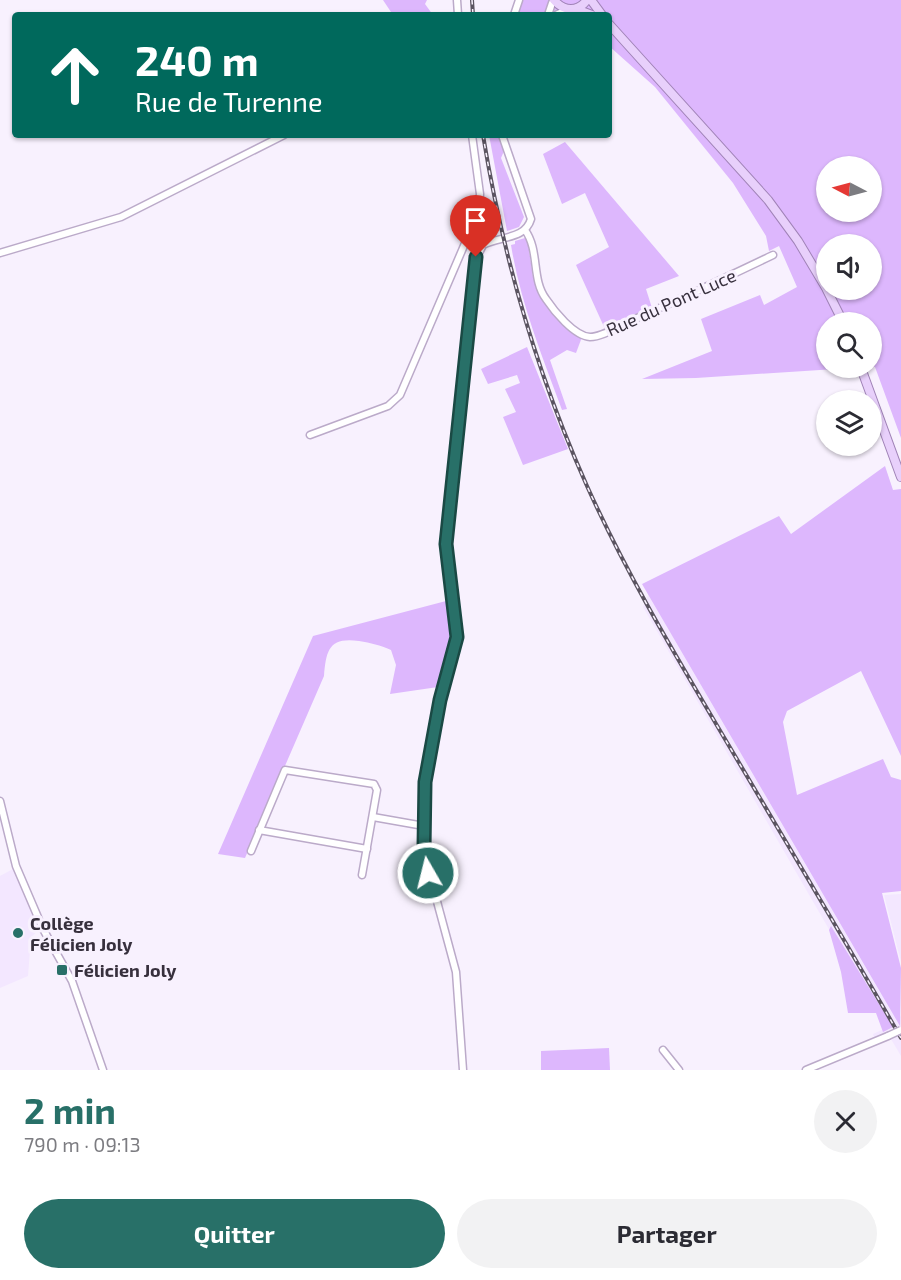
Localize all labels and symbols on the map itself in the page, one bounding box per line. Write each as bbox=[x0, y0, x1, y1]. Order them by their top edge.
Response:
north arrow bbox=[816, 156, 882, 222]
pin bbox=[450, 195, 501, 257]
street label: Rue du Pont Luce bbox=[603, 264, 739, 340]
position arrow bbox=[396, 841, 460, 905]
place label: Collège Félicien Joly bbox=[30, 912, 133, 955]
marker: Collège Félicien Joly bbox=[11, 926, 25, 940]
place label: Félicien Joly bbox=[74, 959, 177, 981]
marker: Félicien Joly bbox=[55, 963, 69, 977]

